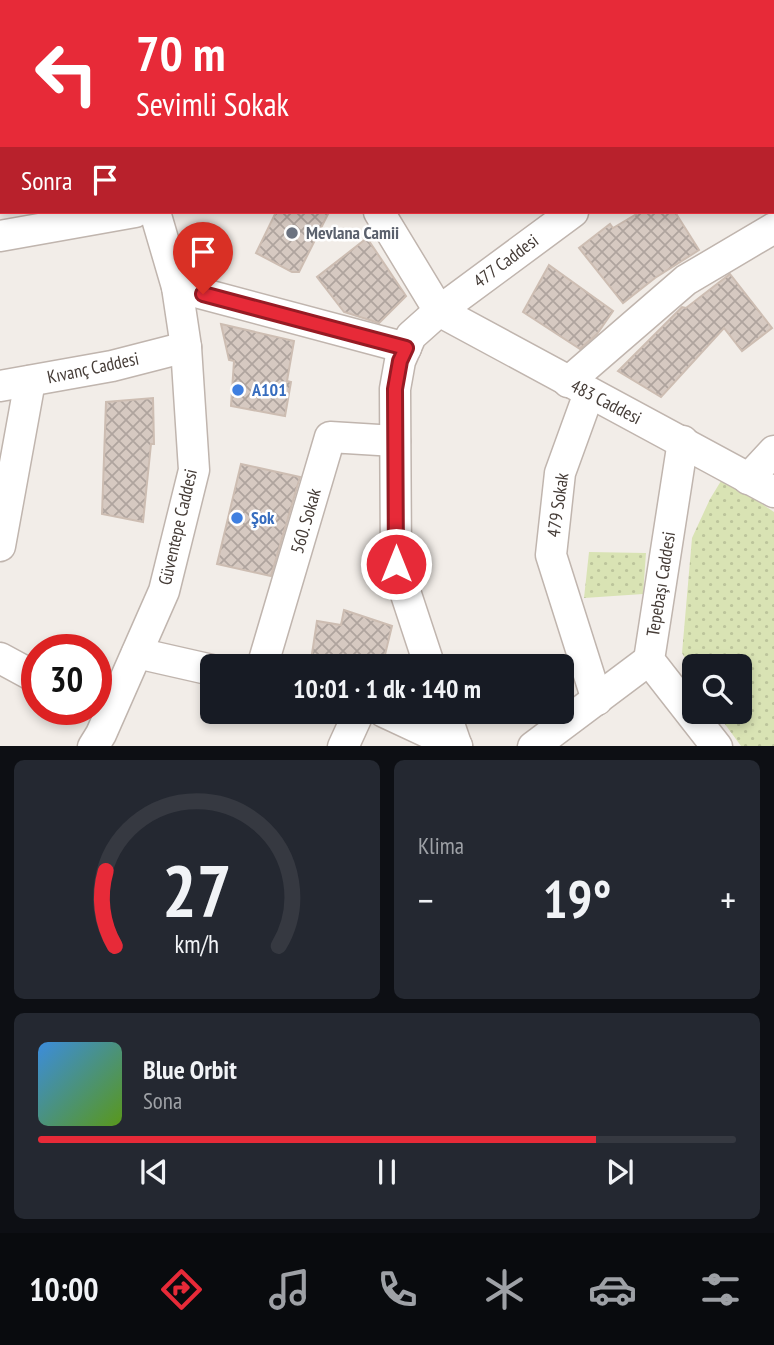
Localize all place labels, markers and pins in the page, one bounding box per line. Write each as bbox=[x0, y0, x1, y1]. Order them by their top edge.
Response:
place label: Mevlana Camii bbox=[306, 221, 399, 244]
pin bbox=[173, 222, 233, 294]
marker: Mevlana Camii bbox=[284, 225, 300, 241]
place label: A101 bbox=[251, 378, 287, 401]
marker: A101 bbox=[230, 382, 246, 398]
place label: Şok bbox=[251, 506, 275, 529]
marker: Şok bbox=[229, 510, 245, 526]

